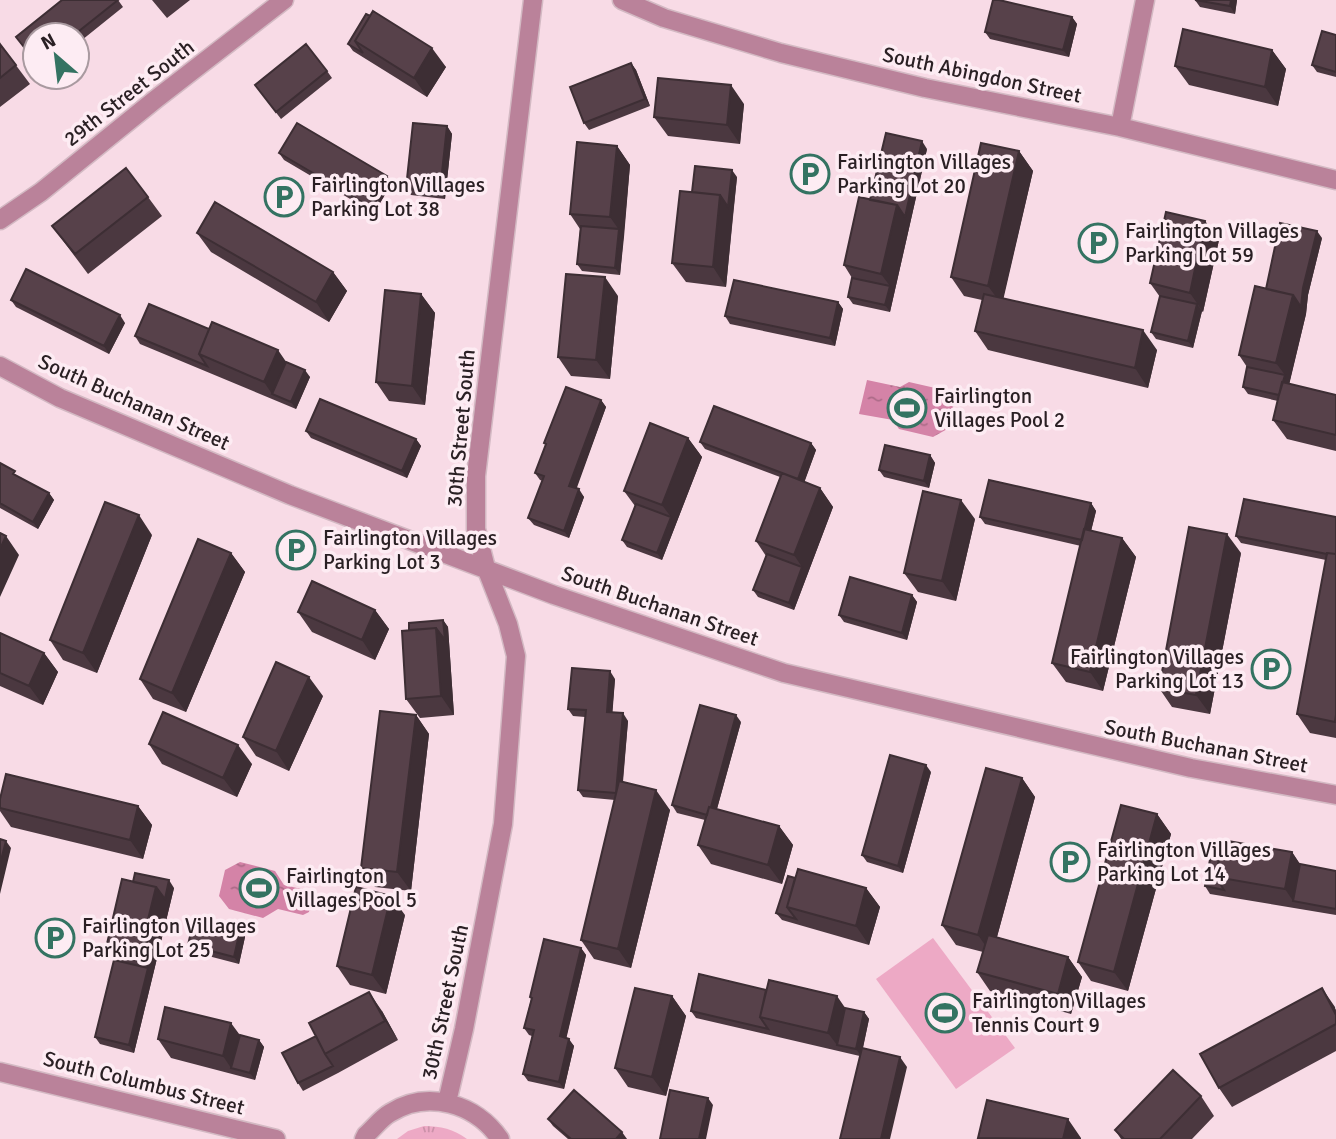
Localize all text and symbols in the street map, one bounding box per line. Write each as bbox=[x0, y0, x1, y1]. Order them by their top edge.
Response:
north arrow bbox=[21, 21, 91, 91]
text: N bbox=[37, 28, 60, 56]
street label: 29th Street South bbox=[59, 34, 199, 152]
street label: South Abingdon Street bbox=[880, 41, 1084, 109]
place label: Fairlington Villages Parking Lot 20 bbox=[837, 149, 1011, 199]
parking icon: Fairlington Villages Parking Lot 20 bbox=[789, 153, 831, 195]
place label: Fairlington Villages Parking Lot 38 bbox=[311, 172, 485, 222]
parking icon: Fairlington Villages Parking Lot 38 bbox=[263, 176, 305, 218]
place label: Fairlington Villages Parking Lot 59 bbox=[1125, 218, 1299, 268]
parking icon: Fairlington Villages Parking Lot 59 bbox=[1077, 222, 1119, 264]
street label: South Buchanan Street bbox=[34, 348, 234, 456]
street label: 30th Street South bbox=[441, 348, 481, 508]
place label: Fairlington Villages Pool 2 bbox=[934, 383, 1065, 433]
sports icon: Fairlington Villages Pool 2 bbox=[886, 387, 928, 429]
place label: Fairlington Villages Parking Lot 3 bbox=[323, 525, 497, 575]
parking icon: Fairlington Villages Parking Lot 3 bbox=[275, 529, 317, 571]
street label: South Buchanan Street bbox=[558, 560, 762, 652]
place label: Fairlington Villages Parking Lot 13 bbox=[1070, 644, 1244, 694]
parking icon: Fairlington Villages Parking Lot 13 bbox=[1250, 648, 1292, 690]
street label: South Buchanan Street bbox=[1102, 714, 1310, 778]
place label: Fairlington Villages Parking Lot 14 bbox=[1097, 837, 1271, 887]
parking icon: Fairlington Villages Parking Lot 14 bbox=[1049, 841, 1091, 883]
place label: Fairlington Villages Pool 5 bbox=[286, 863, 417, 913]
sports icon: Fairlington Villages Pool 5 bbox=[238, 867, 280, 909]
place label: Fairlington Villages Parking Lot 25 bbox=[82, 913, 256, 963]
parking icon: Fairlington Villages Parking Lot 25 bbox=[34, 917, 76, 959]
street label: 30th Street South bbox=[416, 922, 474, 1082]
place label: Fairlington Villages Tennis Court 9 bbox=[972, 988, 1146, 1038]
sports icon: Fairlington Villages Tennis Court 9 bbox=[924, 992, 966, 1034]
street label: South Columbus Street bbox=[41, 1045, 247, 1121]

